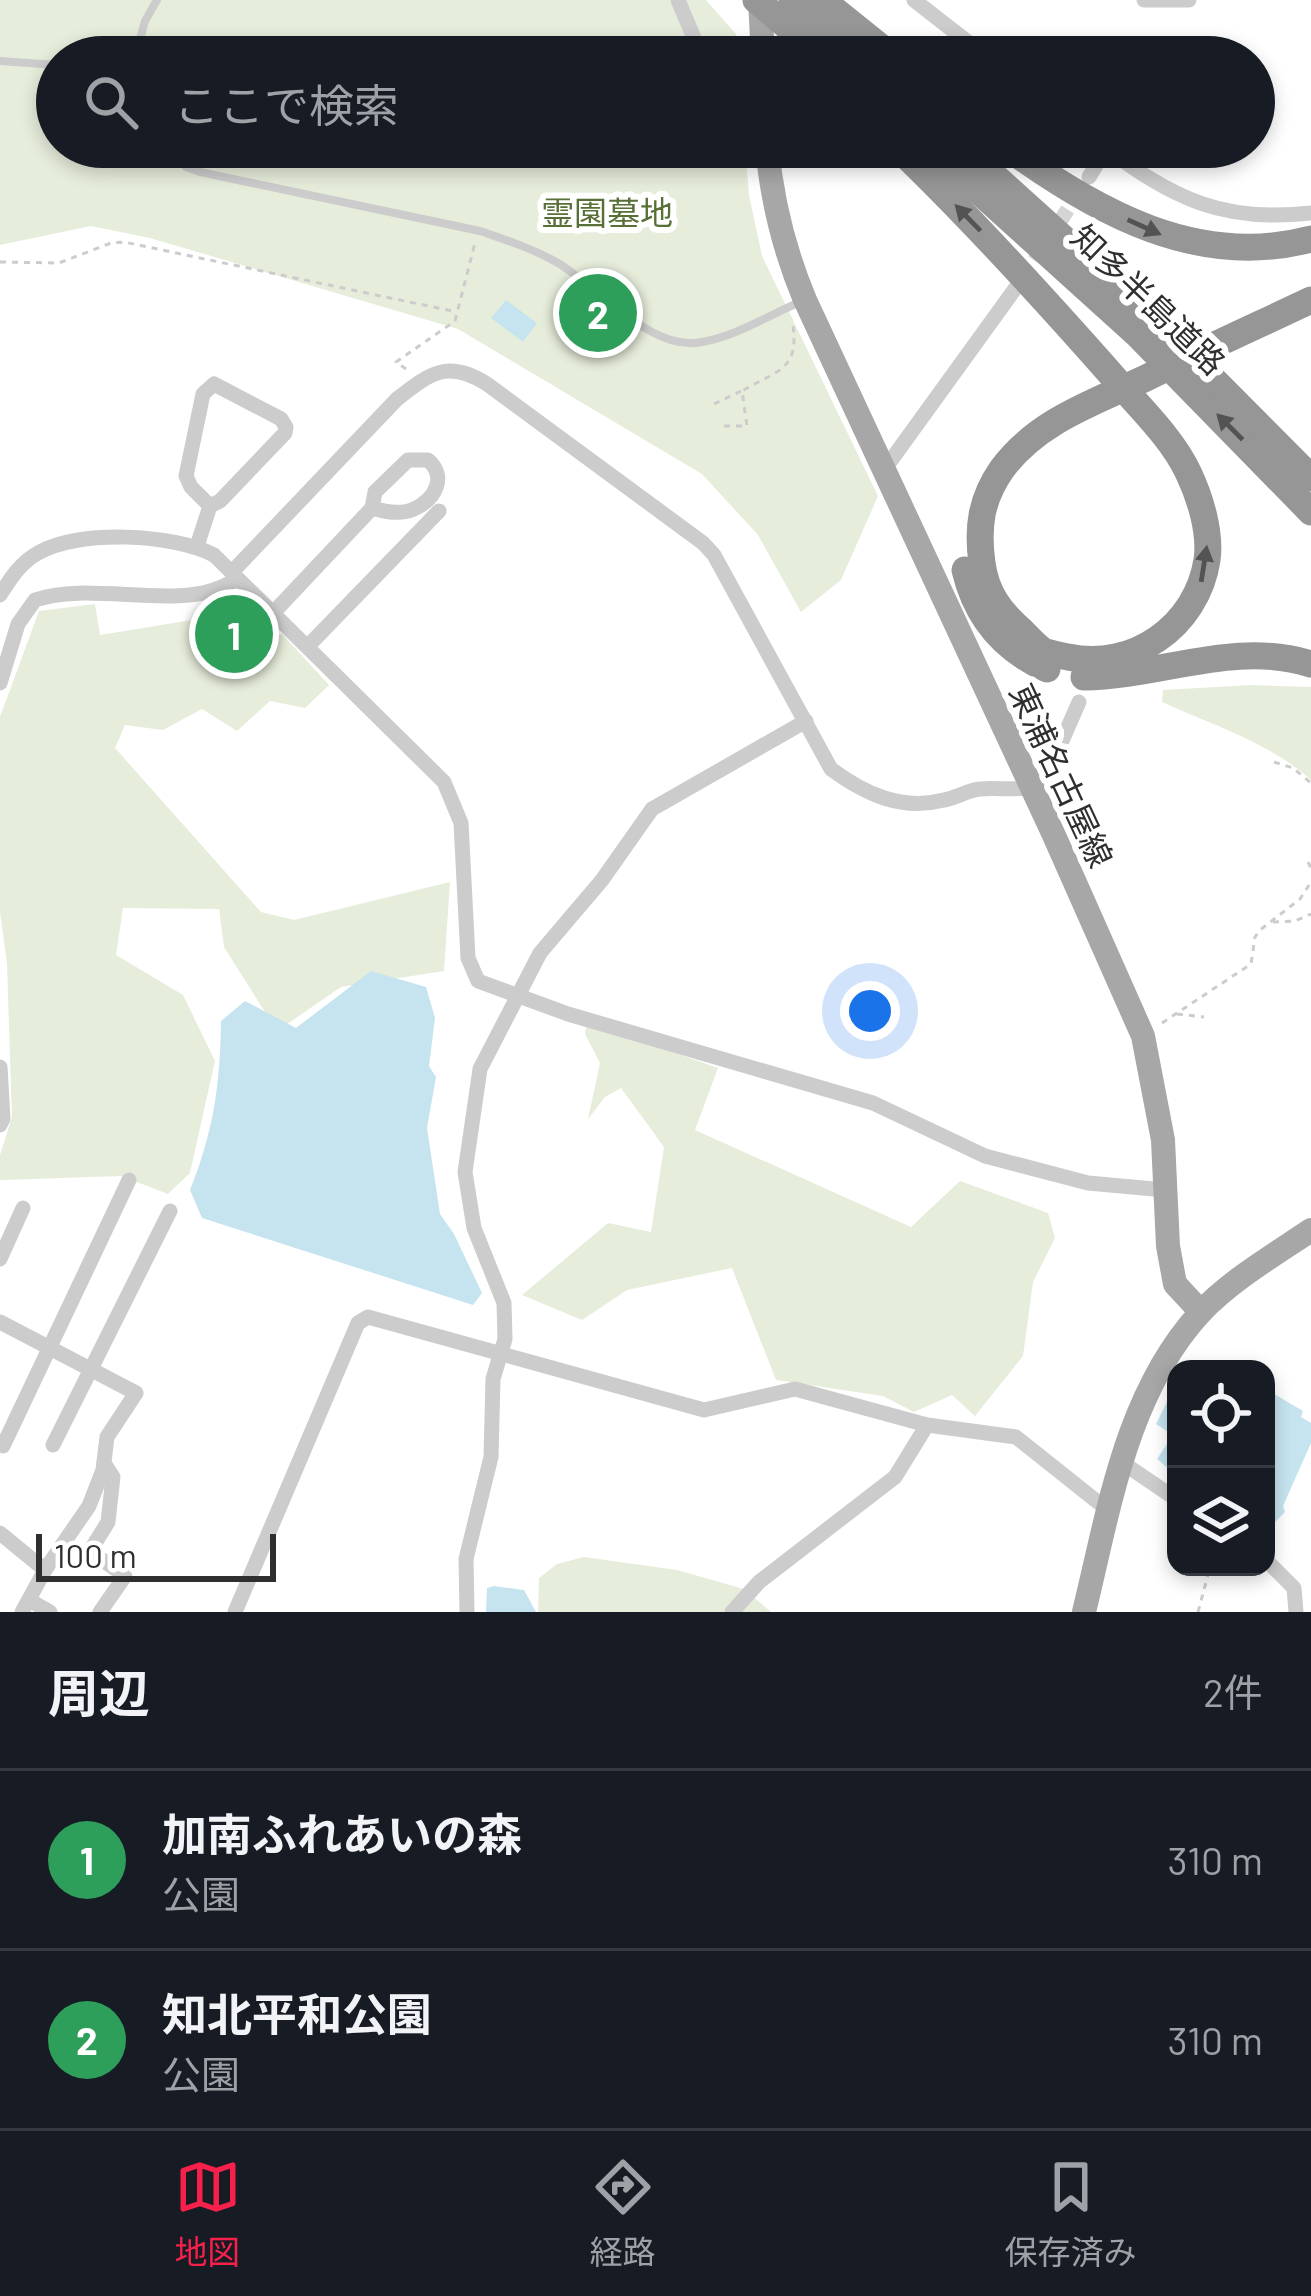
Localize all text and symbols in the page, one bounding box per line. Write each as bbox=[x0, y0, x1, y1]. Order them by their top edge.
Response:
search box bbox=[36, 36, 1275, 168]
icon: search bbox=[78, 69, 144, 135]
text: ここで検索 bbox=[174, 77, 399, 131]
park label: 霊園墓地 bbox=[541, 192, 673, 232]
one-way arrow bbox=[954, 204, 982, 233]
street label: 知多半島道路 bbox=[1064, 216, 1234, 382]
one-way arrow bbox=[1127, 217, 1162, 237]
pin: 2 bbox=[559, 268, 637, 358]
one-way arrow bbox=[1216, 413, 1244, 441]
one-way arrow bbox=[1195, 544, 1214, 582]
pin: 1 bbox=[195, 589, 273, 679]
street label: 東浦名古屋線 bbox=[1002, 677, 1122, 873]
your location bbox=[840, 981, 900, 1041]
map controls bbox=[1167, 1360, 1275, 1576]
button: locate bbox=[1167, 1360, 1275, 1468]
button: layers bbox=[1167, 1468, 1275, 1576]
scale bar bbox=[36, 1528, 276, 1581]
text: 100 m bbox=[54, 1535, 137, 1575]
text: 周辺 bbox=[48, 1661, 150, 1722]
text: 2件 bbox=[1203, 1668, 1263, 1715]
text: 加南ふれあいの森 bbox=[162, 1806, 522, 1860]
text: 1 bbox=[80, 1836, 94, 1883]
text: 310 m bbox=[1167, 1836, 1263, 1883]
text: 公園 bbox=[162, 1870, 240, 1917]
text: 知北平和公園 bbox=[162, 1986, 432, 2040]
text: 2 bbox=[76, 2016, 98, 2063]
text: 310 m bbox=[1167, 2016, 1263, 2063]
text: 公園 bbox=[162, 2050, 240, 2097]
tab: 地図 bbox=[175, 2154, 241, 2274]
tab: 経路 bbox=[590, 2154, 656, 2274]
tab: 保存済み bbox=[1005, 2154, 1137, 2274]

